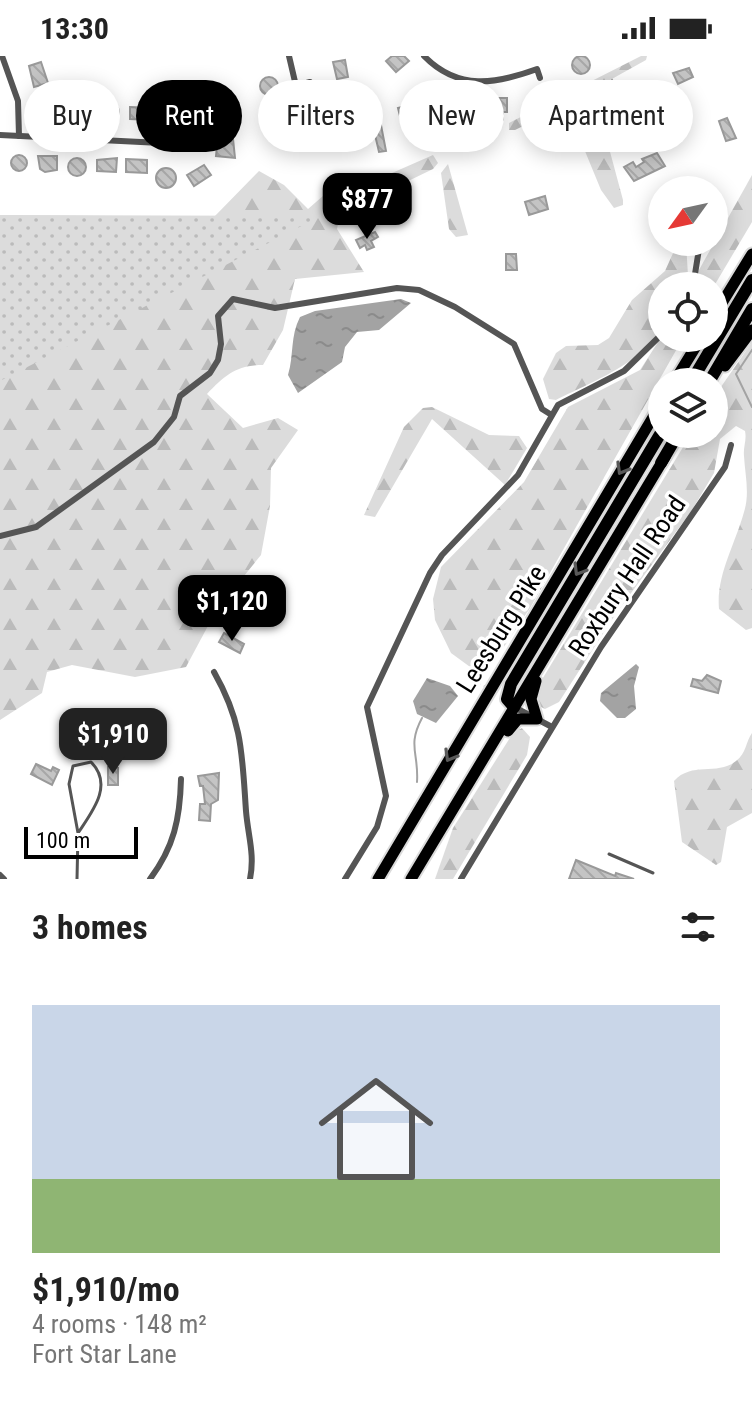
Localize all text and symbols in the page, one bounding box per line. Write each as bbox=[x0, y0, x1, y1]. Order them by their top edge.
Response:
text: 13:30 bbox=[40, 11, 109, 46]
chip: Buy bbox=[24, 80, 120, 152]
chip: Rent bbox=[136, 80, 242, 152]
chip: Filters bbox=[258, 80, 383, 152]
chip: New bbox=[399, 80, 504, 152]
chip: Apartment bbox=[520, 80, 693, 152]
pin: $877 bbox=[320, 173, 414, 241]
north arrow bbox=[648, 176, 728, 256]
map controls bbox=[648, 176, 728, 448]
text: $877 bbox=[341, 184, 393, 214]
button: locate bbox=[648, 272, 728, 352]
button: layers bbox=[648, 368, 728, 448]
one-way arrow bbox=[617, 460, 632, 475]
street label: Roxbury Hall Road bbox=[562, 490, 692, 662]
street label: Leesburg Pike bbox=[450, 560, 552, 698]
one-way arrow bbox=[573, 562, 589, 576]
pin: $1,120 bbox=[167, 575, 297, 643]
text: $1,120 bbox=[196, 586, 268, 616]
pin: $1,910 bbox=[48, 708, 178, 776]
text: $1,910 bbox=[77, 719, 149, 749]
one-way arrow bbox=[444, 747, 460, 762]
scale bar bbox=[24, 823, 138, 859]
text: 100 m bbox=[36, 828, 90, 853]
icon: filters bbox=[676, 905, 720, 949]
text: 3 homes bbox=[32, 907, 148, 947]
icon: home bbox=[304, 1057, 448, 1201]
text: $1,910/mo bbox=[32, 1269, 180, 1309]
text: 4 rooms · 148 m² bbox=[32, 1309, 207, 1339]
text: Fort Star Lane bbox=[32, 1339, 177, 1369]

